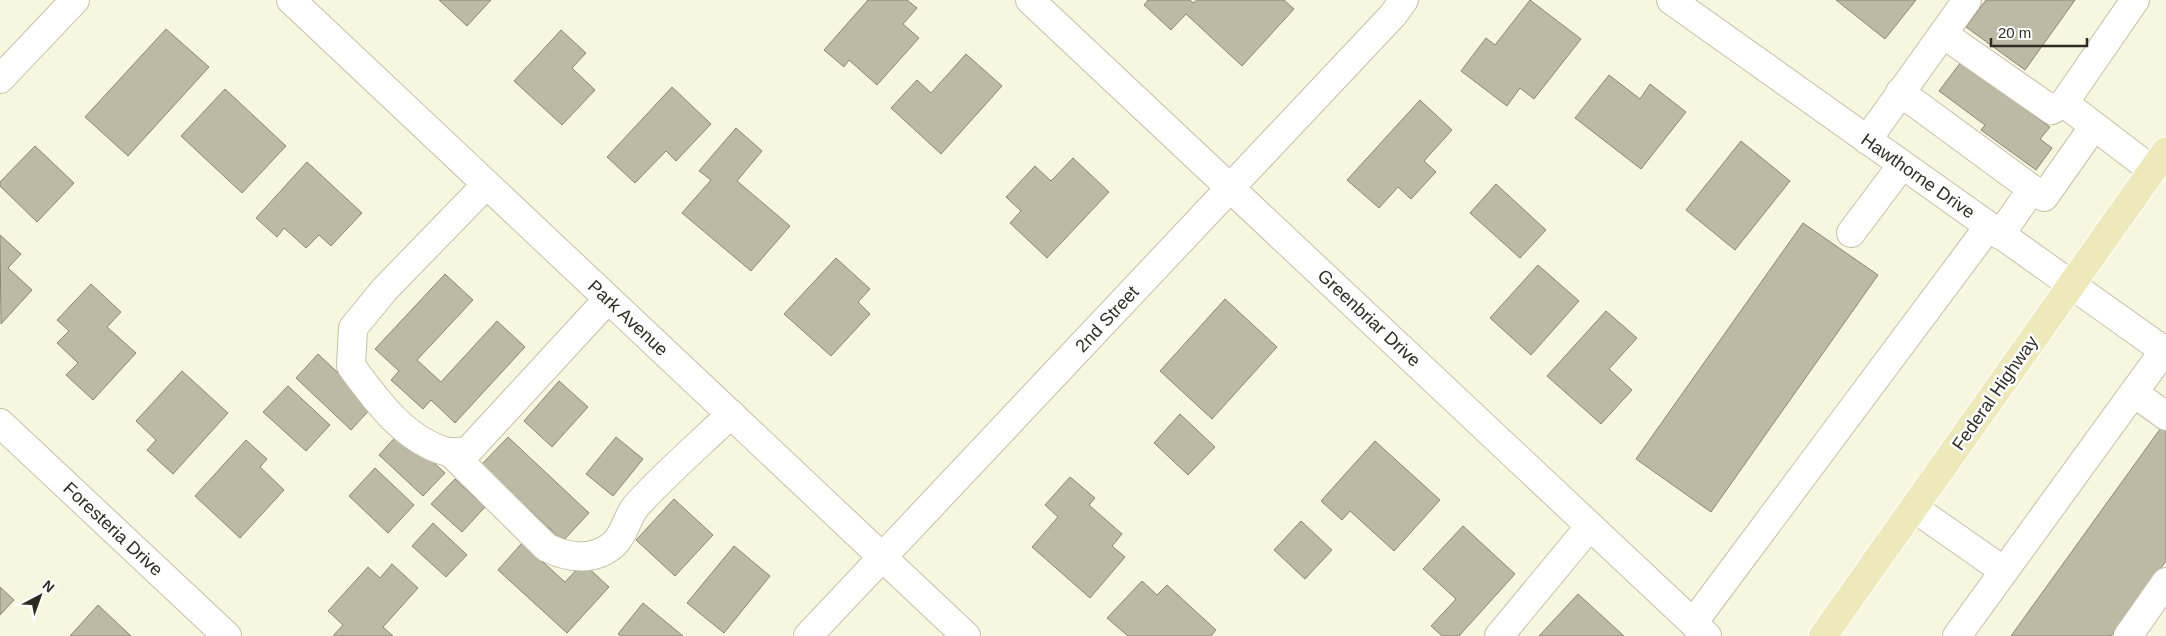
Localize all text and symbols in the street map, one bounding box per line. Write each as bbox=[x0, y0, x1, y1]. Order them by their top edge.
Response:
scale bar bbox=[1991, 15, 2087, 47]
text: 20 m bbox=[1998, 24, 2031, 41]
street label: Hawthorne Drive bbox=[1857, 129, 1979, 223]
street label: Greenbriar Drive bbox=[1314, 265, 1424, 371]
street label: Park Avenue bbox=[584, 276, 672, 360]
street label: 2nd Street bbox=[1071, 282, 1143, 356]
street label: Federal Highway bbox=[1948, 332, 2042, 454]
street label: Foresteria Drive bbox=[59, 478, 167, 580]
north arrow bbox=[15, 571, 65, 621]
text: N bbox=[39, 577, 58, 596]

